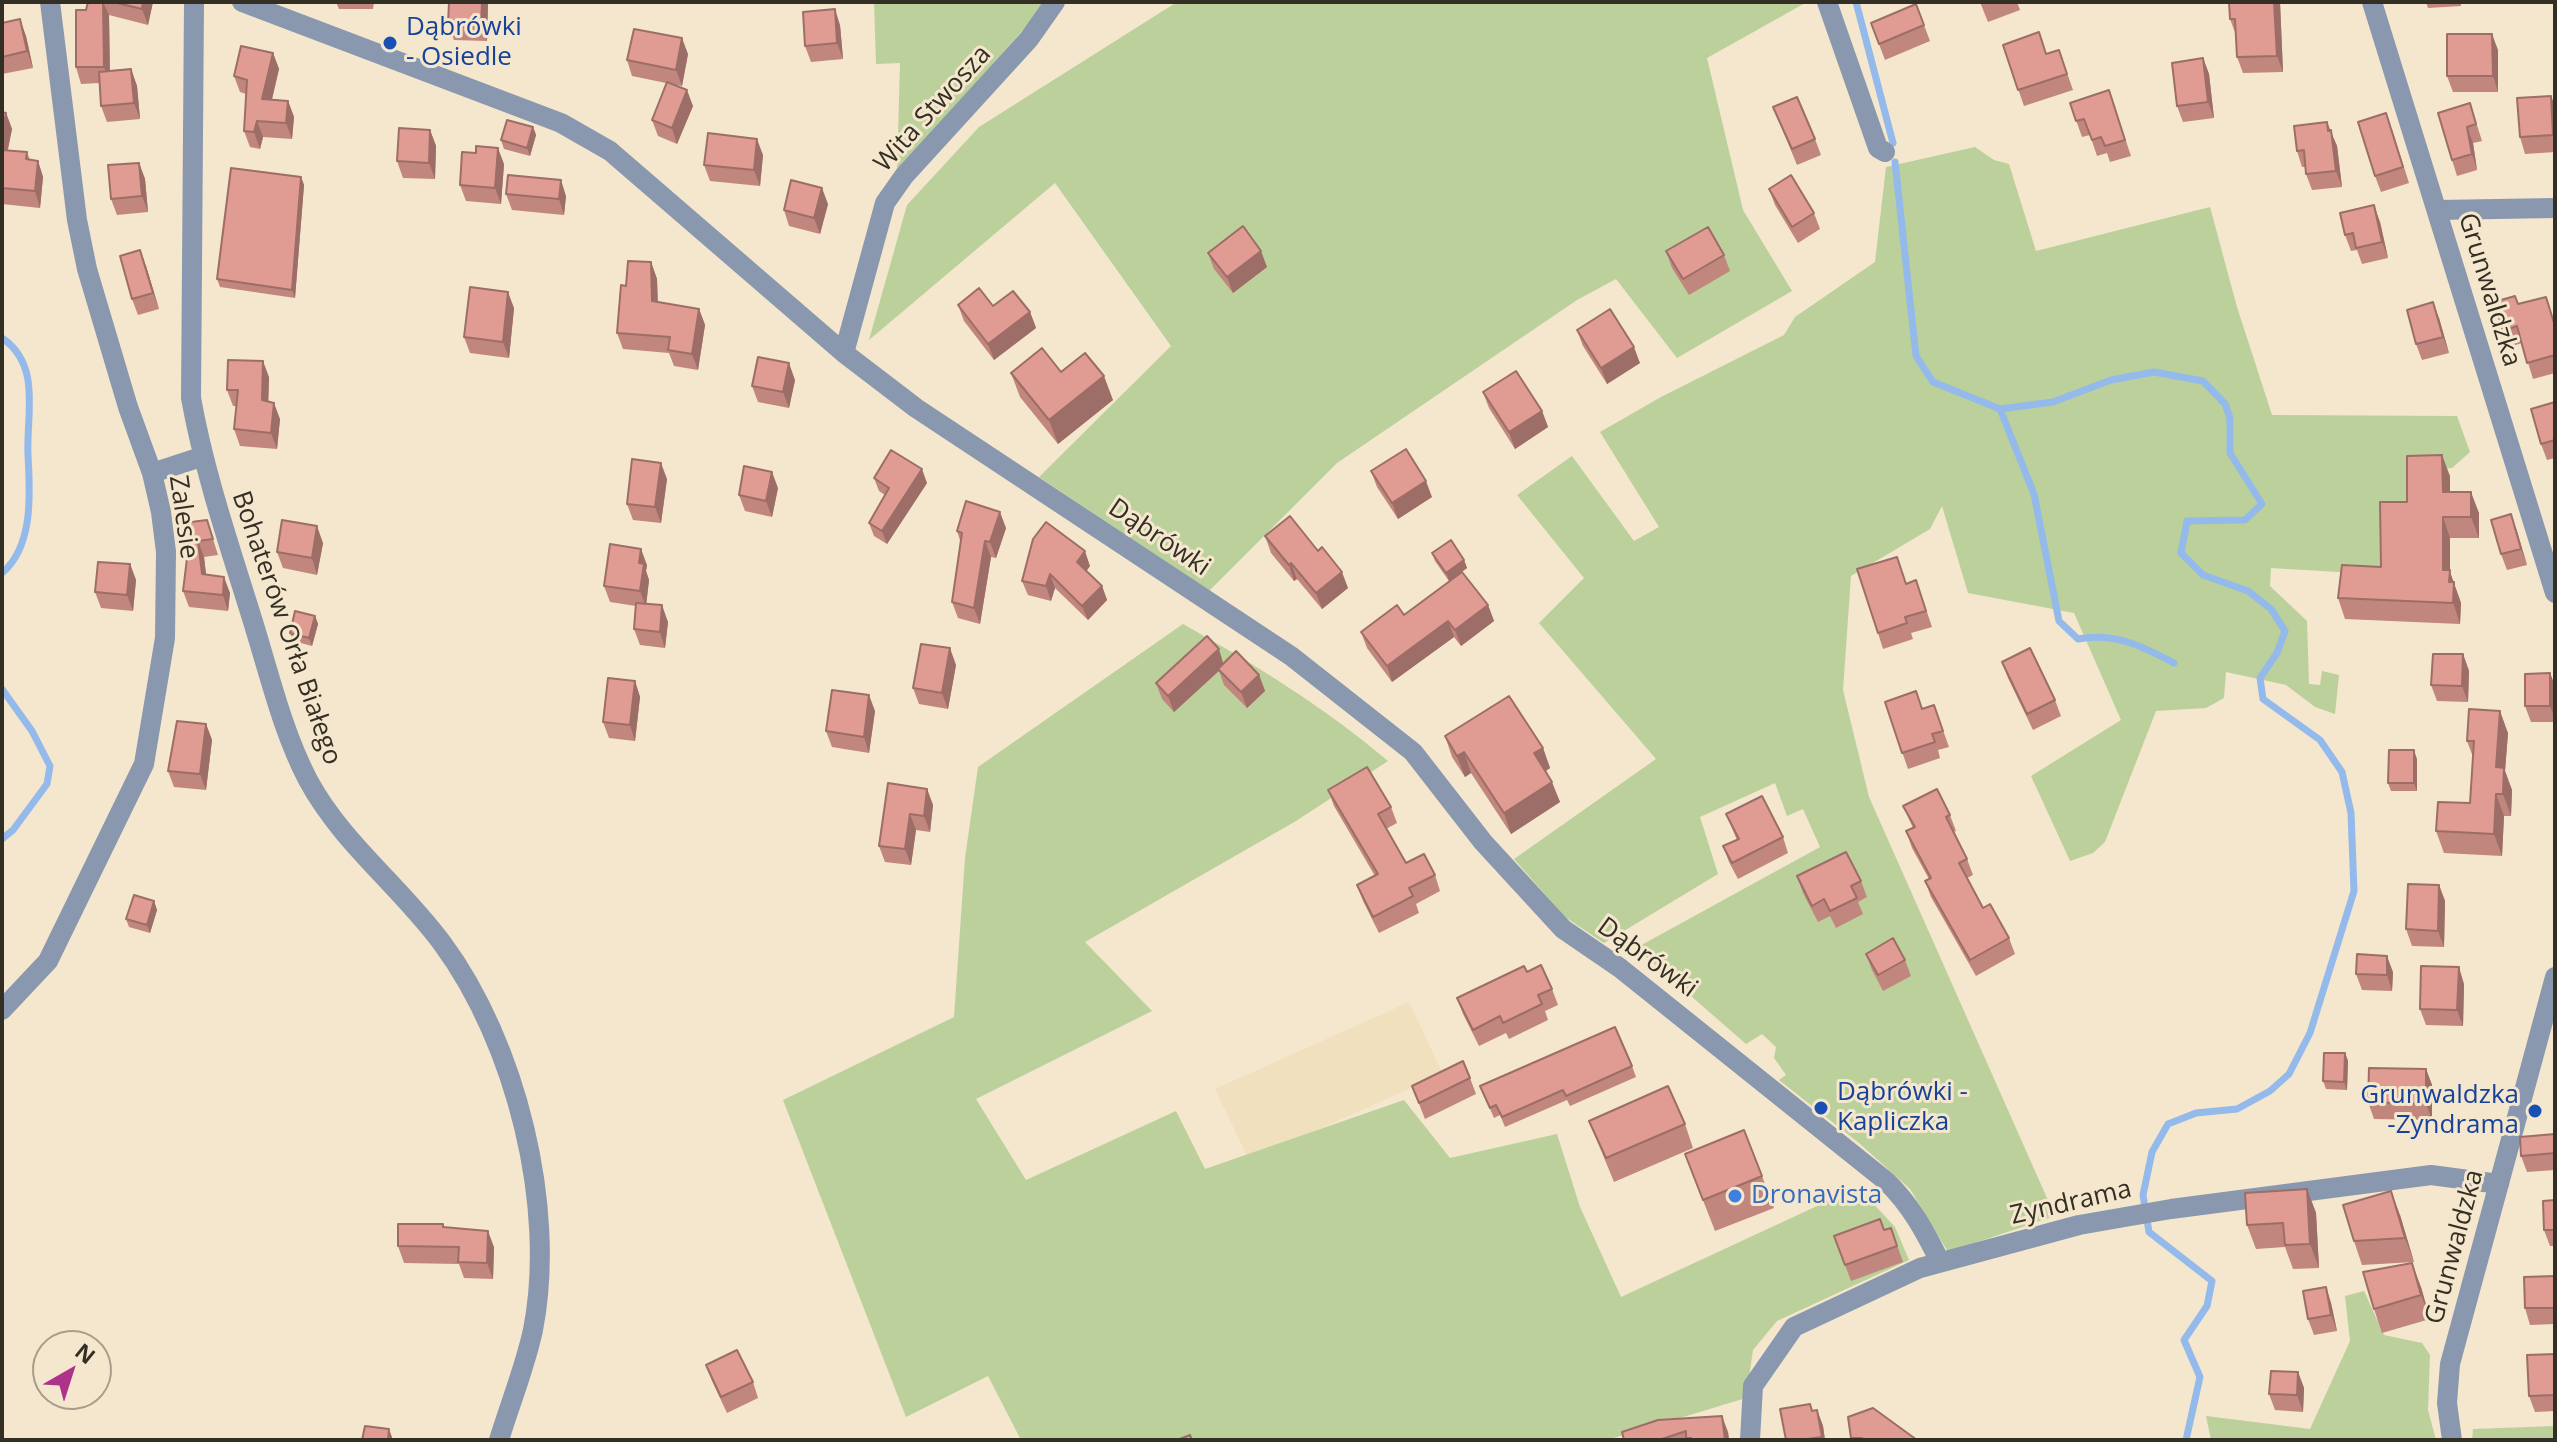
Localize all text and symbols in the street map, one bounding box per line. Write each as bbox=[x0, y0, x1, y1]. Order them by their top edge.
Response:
place label: Dąbrówki - Osiedle bbox=[406, 12, 522, 74]
marker: Dąbrówki - Osiedle bbox=[381, 34, 399, 52]
street label: Wita Stwosza bbox=[868, 39, 998, 179]
street label: Grunwaldzka bbox=[2451, 210, 2527, 370]
street label: Zalesie bbox=[162, 473, 204, 561]
street label: Bohaterów Orła Białego bbox=[224, 487, 348, 769]
street label: Dąbrówki bbox=[1102, 493, 1216, 583]
street label: Dąbrówki bbox=[1591, 911, 1703, 1005]
place label: Dąbrówki - Kapliczka bbox=[1837, 1077, 1968, 1138]
place label: Grunwaldzka -Zyndrama bbox=[2360, 1080, 2519, 1142]
marker: Dąbrówki - Kapliczka bbox=[1812, 1099, 1830, 1117]
marker: Grunwaldzka -Zyndrama bbox=[2526, 1102, 2544, 1120]
street label: Grunwaldzka bbox=[2419, 1166, 2491, 1328]
street label: Zyndrama bbox=[2007, 1174, 2135, 1232]
place label: Dronavista bbox=[1751, 1180, 1882, 1212]
marker: Dronavista bbox=[1726, 1187, 1744, 1205]
north arrow bbox=[32, 1330, 112, 1410]
text: N bbox=[69, 1336, 102, 1370]

